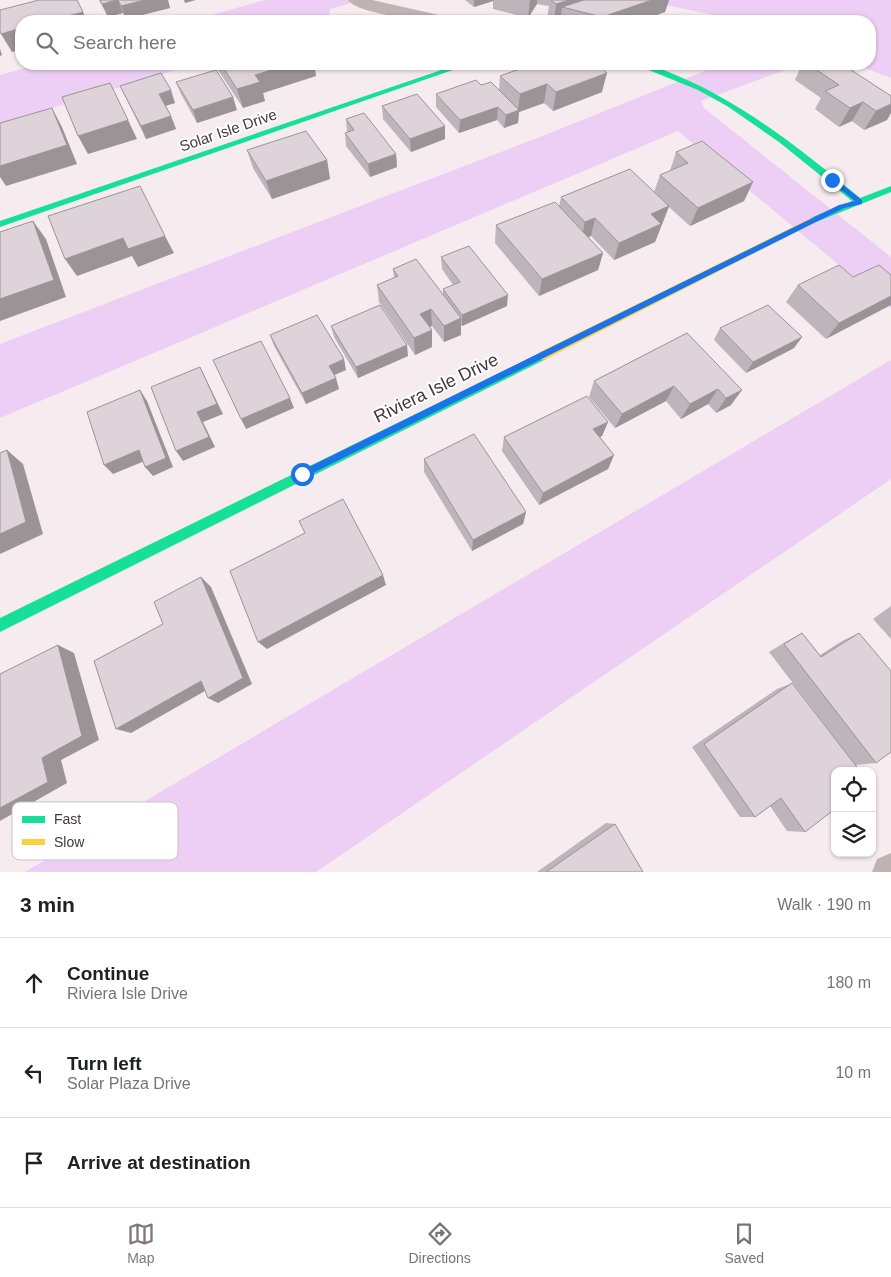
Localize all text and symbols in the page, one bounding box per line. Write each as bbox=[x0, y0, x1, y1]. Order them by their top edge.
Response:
search box bbox=[15, 15, 876, 70]
icon: search bbox=[33, 29, 61, 57]
text: Search here bbox=[73, 32, 177, 53]
street label: Solar Isle Drive bbox=[177, 105, 279, 155]
route end bbox=[821, 169, 844, 192]
street label: Riviera Isle Drive bbox=[370, 349, 502, 427]
route start bbox=[291, 463, 314, 486]
map controls bbox=[831, 767, 876, 857]
button: locate bbox=[831, 767, 876, 812]
legend bbox=[12, 802, 178, 860]
text: Fast bbox=[54, 811, 81, 827]
button: layers bbox=[831, 812, 876, 857]
text: Slow bbox=[54, 834, 85, 850]
text: 3 min bbox=[20, 893, 75, 916]
text: Walk · 190 m bbox=[777, 896, 871, 913]
text: Continue bbox=[67, 963, 149, 984]
icon: ahead bbox=[20, 969, 48, 997]
text: 180 m bbox=[827, 974, 871, 991]
text: Riviera Isle Drive bbox=[67, 985, 188, 1002]
text: Turn left bbox=[67, 1053, 142, 1074]
icon: left bbox=[20, 1059, 48, 1087]
text: 10 m bbox=[835, 1064, 871, 1081]
text: Solar Plaza Drive bbox=[67, 1075, 191, 1092]
icon: arrive bbox=[20, 1149, 48, 1177]
text: Arrive at destination bbox=[67, 1152, 251, 1173]
tab: Map bbox=[127, 1220, 155, 1266]
tab: Directions bbox=[409, 1220, 471, 1266]
tab: Saved bbox=[724, 1220, 764, 1266]

